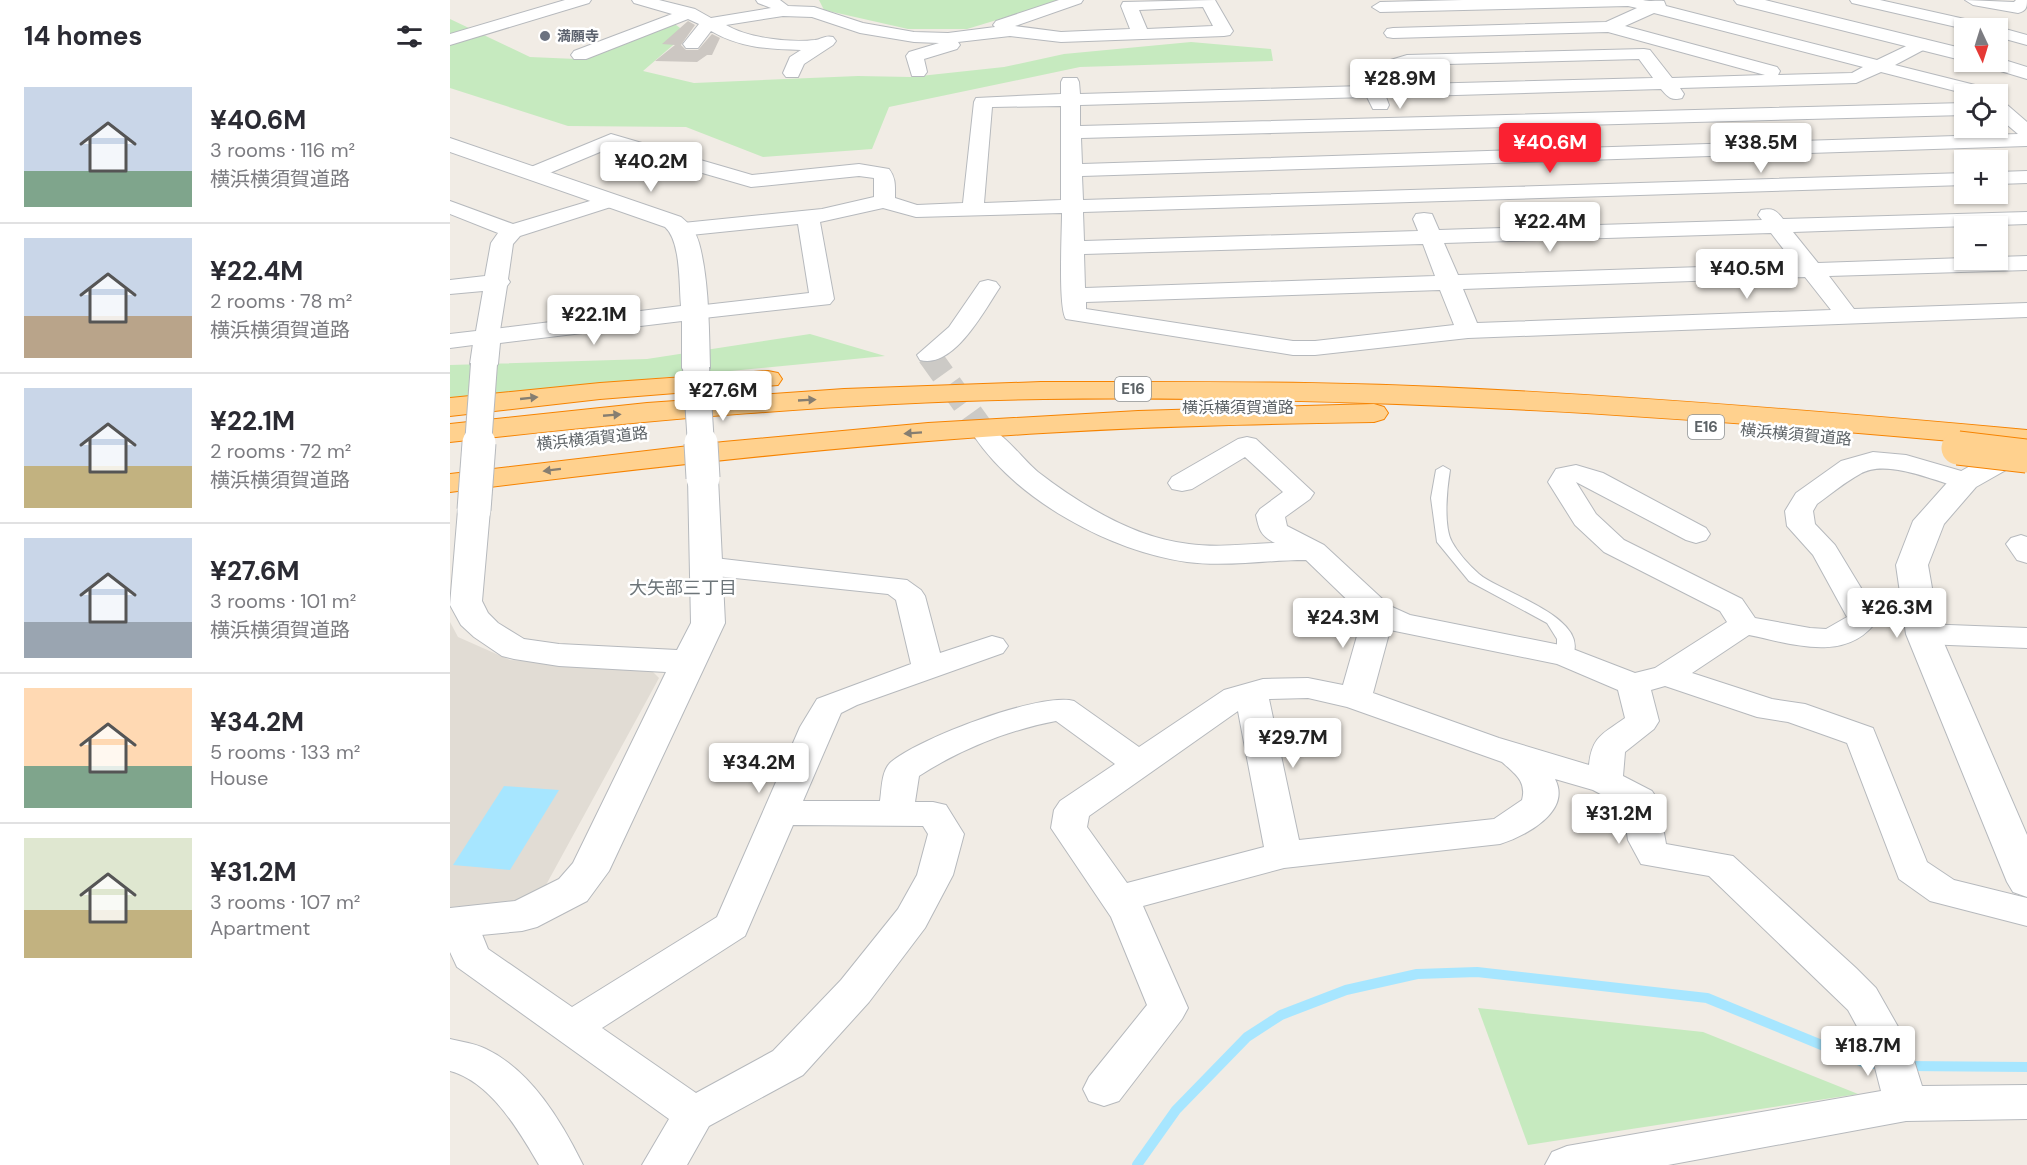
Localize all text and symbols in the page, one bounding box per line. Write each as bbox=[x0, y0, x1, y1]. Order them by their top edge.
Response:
north arrow bbox=[1954, 18, 2008, 72]
map controls bbox=[1954, 18, 2008, 270]
text: 14 homes bbox=[24, 19, 142, 53]
icon: filters bbox=[393, 20, 426, 53]
place label: 満願寺 bbox=[557, 27, 599, 45]
marker: 満願寺 bbox=[538, 29, 552, 43]
pin: ¥28.9M bbox=[1351, 59, 1449, 110]
text: ¥28.9M bbox=[1364, 65, 1436, 91]
button: locate bbox=[1954, 84, 2008, 138]
text: ¥40.6M bbox=[210, 103, 306, 137]
icon: home bbox=[72, 111, 144, 183]
pin: ¥40.6M bbox=[1501, 123, 1599, 174]
pin: ¥38.5M bbox=[1712, 123, 1810, 174]
text: ¥40.6M bbox=[1513, 129, 1587, 155]
text: ¥38.5M bbox=[1725, 129, 1797, 155]
text: 3 rooms · 116 m² bbox=[210, 137, 355, 163]
pin: ¥40.2M bbox=[602, 142, 700, 193]
text: ¥40.2M bbox=[614, 148, 688, 174]
button: + bbox=[1954, 150, 2008, 204]
text: 横浜横須賀道路 bbox=[210, 166, 350, 192]
pin: ¥22.4M bbox=[1501, 202, 1599, 253]
text: ¥22.4M bbox=[1514, 208, 1586, 234]
button: − bbox=[1954, 216, 2008, 270]
pin: ¥40.5M bbox=[1698, 249, 1796, 300]
text: ¥22.4M bbox=[210, 254, 303, 288]
text: ¥40.5M bbox=[1710, 255, 1784, 281]
icon: home bbox=[72, 262, 144, 334]
text: 2 rooms · 78 m² bbox=[210, 288, 352, 314]
pin: ¥22.1M bbox=[545, 295, 643, 346]
text: ¥22.1M bbox=[561, 301, 627, 327]
text: 横浜横須賀道路 bbox=[210, 317, 350, 343]
pin: ¥27.6M bbox=[674, 371, 772, 422]
text: ¥27.6M bbox=[689, 377, 757, 403]
road number: E16 bbox=[1115, 377, 1151, 401]
one-way arrow bbox=[520, 393, 539, 403]
one-way arrow bbox=[797, 395, 816, 405]
street label: 横浜横須賀道路 bbox=[1182, 397, 1294, 418]
text: ¥22.1M bbox=[210, 404, 295, 438]
one-way arrow bbox=[603, 410, 622, 419]
icon: home bbox=[72, 412, 144, 484]
road number: E16 bbox=[1688, 415, 1724, 439]
street label: 横浜横須賀道路 bbox=[1739, 419, 1853, 450]
street label: 横浜横須賀道路 bbox=[535, 422, 649, 455]
one-way arrow bbox=[903, 429, 922, 438]
text: 2 rooms · 72 m² bbox=[210, 438, 351, 464]
one-way arrow bbox=[542, 465, 561, 475]
text: 横浜横須賀道路 bbox=[210, 467, 350, 493]
text: ¥27.6M bbox=[210, 554, 299, 588]
icon: home bbox=[72, 562, 144, 634]
district label: 大矢部三丁目 bbox=[629, 576, 737, 600]
text: 3 rooms · 101 m² bbox=[210, 588, 356, 614]
pin: ¥26.3M bbox=[1848, 588, 1946, 639]
text: ¥26.3M bbox=[1861, 594, 1933, 620]
pin: ¥24.3M bbox=[1294, 598, 1392, 649]
text: ¥24.3M bbox=[1307, 604, 1379, 630]
text: 横浜横須賀道路 bbox=[210, 617, 350, 643]
text: ¥34.2M bbox=[210, 705, 304, 739]
icon: home bbox=[72, 712, 144, 784]
pin: ¥29.7M bbox=[1244, 718, 1342, 769]
text: ¥29.7M bbox=[1258, 724, 1328, 750]
text: 5 rooms · 133 m² bbox=[210, 739, 360, 765]
pin: ¥34.2M bbox=[710, 743, 808, 794]
text: ¥34.2M bbox=[723, 749, 795, 775]
text: House bbox=[210, 765, 268, 791]
pin: ¥31.2M bbox=[1570, 794, 1668, 845]
text: ¥31.2M bbox=[1586, 800, 1652, 826]
text: ¥31.2M bbox=[210, 855, 296, 889]
icon: home bbox=[72, 862, 144, 934]
text: 3 rooms · 107 m² bbox=[210, 889, 360, 915]
text: Apartment bbox=[210, 915, 310, 941]
pin: ¥18.7M bbox=[1819, 1026, 1917, 1077]
text: ¥18.7M bbox=[1835, 1032, 1901, 1058]

